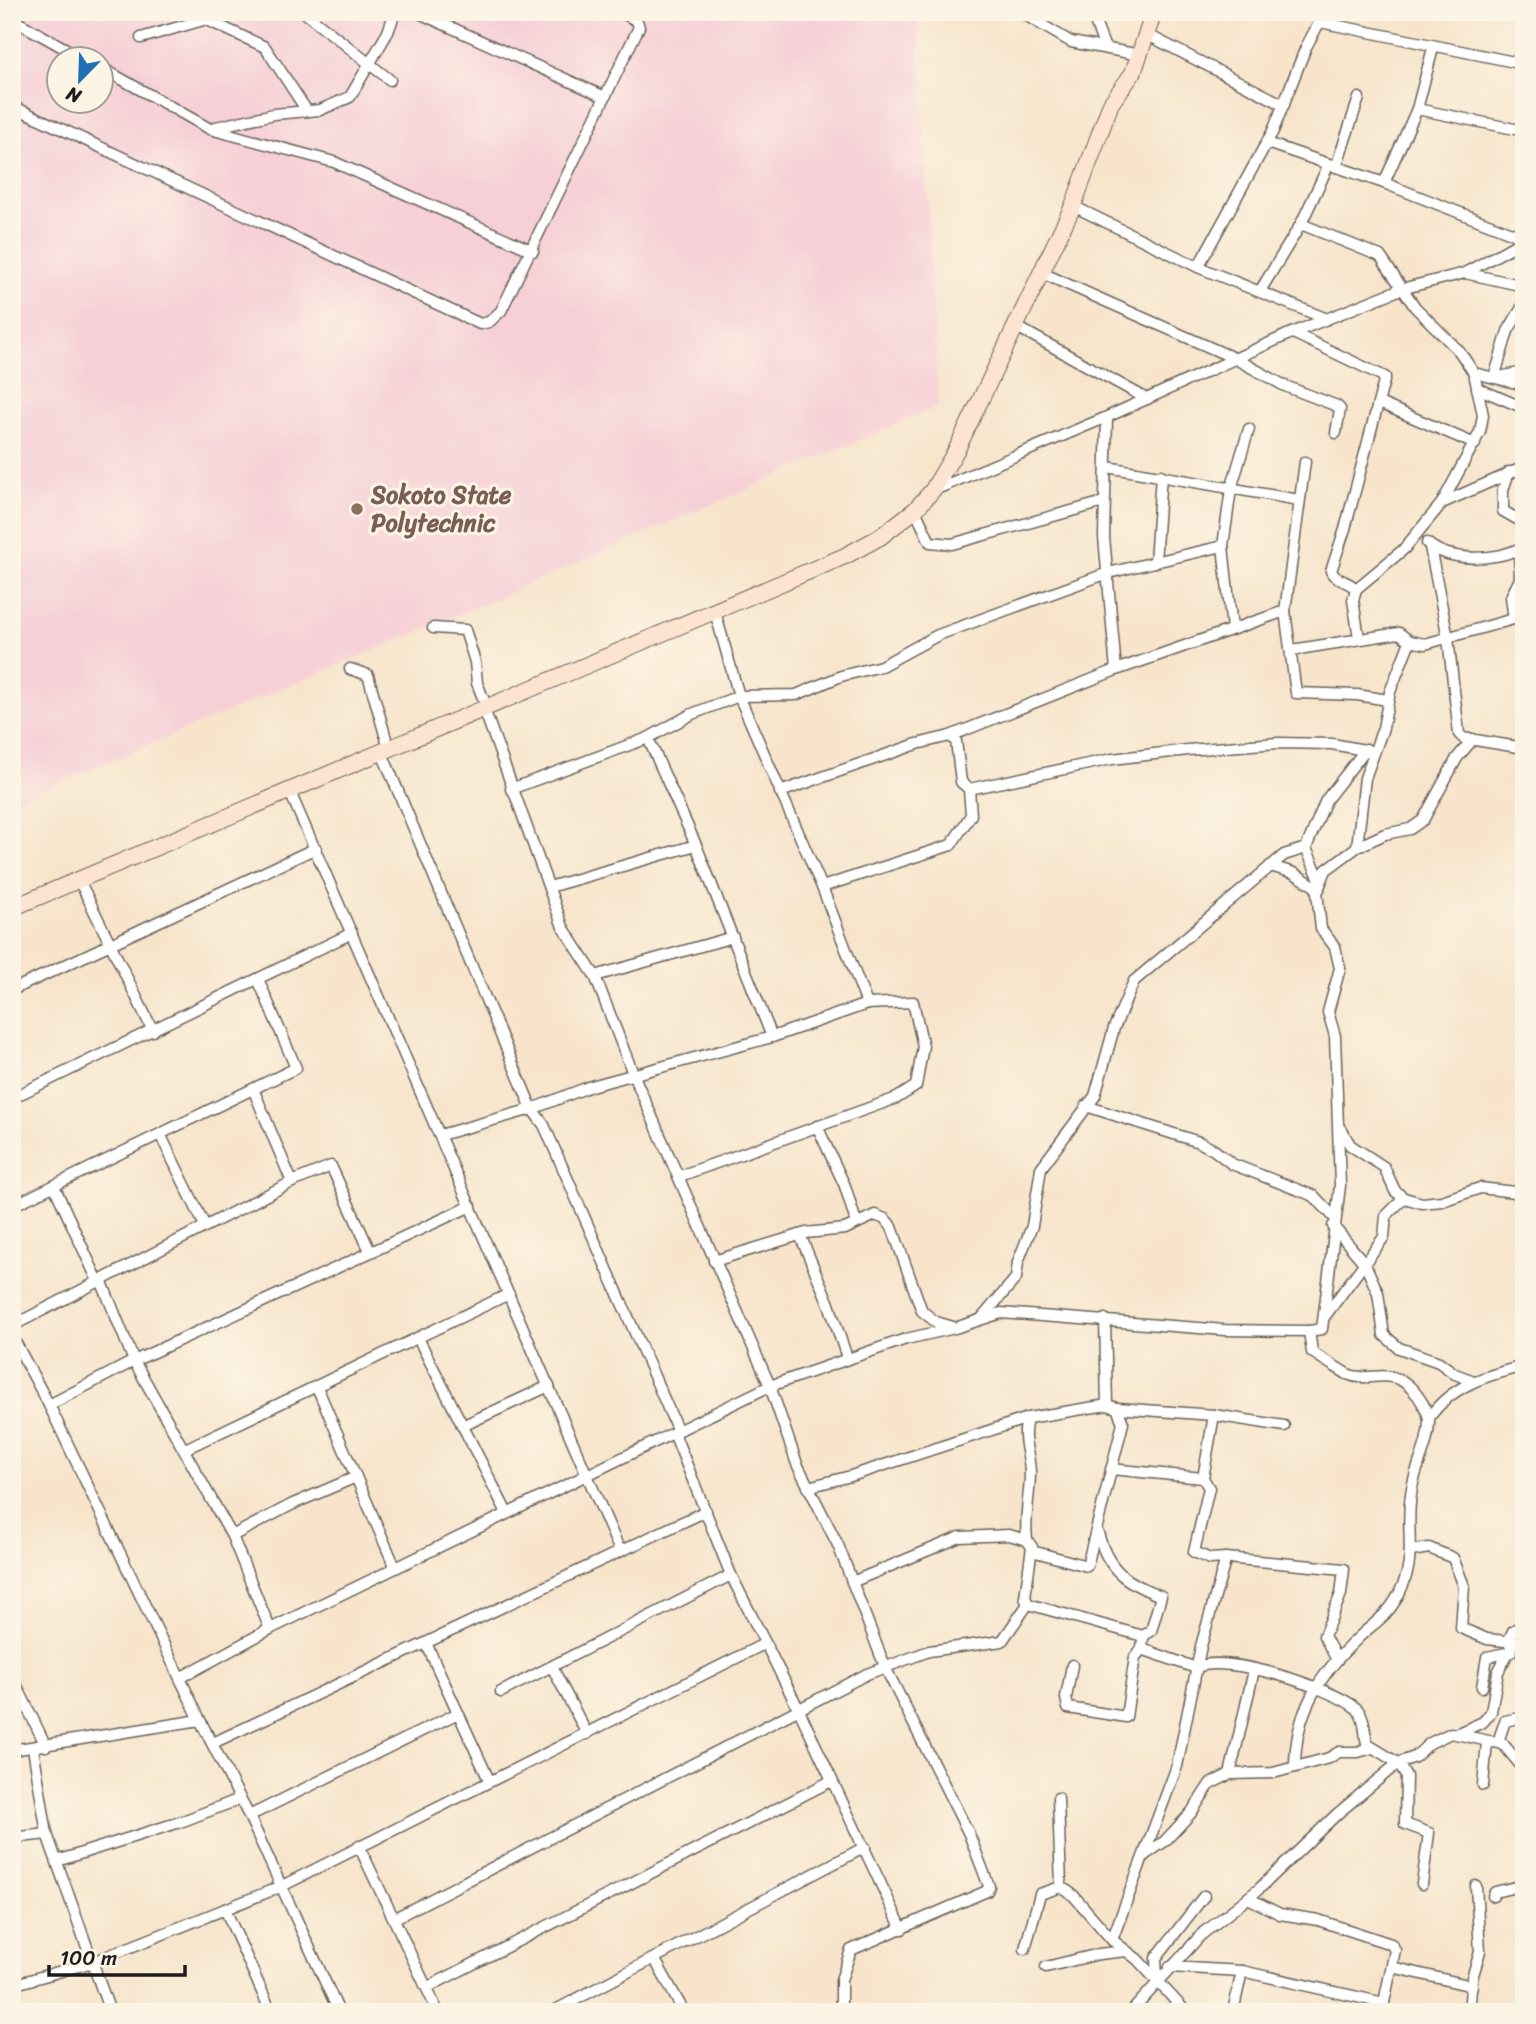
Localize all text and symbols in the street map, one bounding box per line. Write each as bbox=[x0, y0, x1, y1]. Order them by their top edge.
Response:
north arrow bbox=[46, 46, 116, 116]
text: N bbox=[60, 77, 87, 113]
place label: Sokoto State Polytechnic bbox=[370, 474, 512, 544]
marker: Sokoto State Polytechnic bbox=[349, 501, 365, 517]
scale bar bbox=[49, 1933, 186, 1977]
text: 100 m bbox=[60, 1939, 117, 1977]

